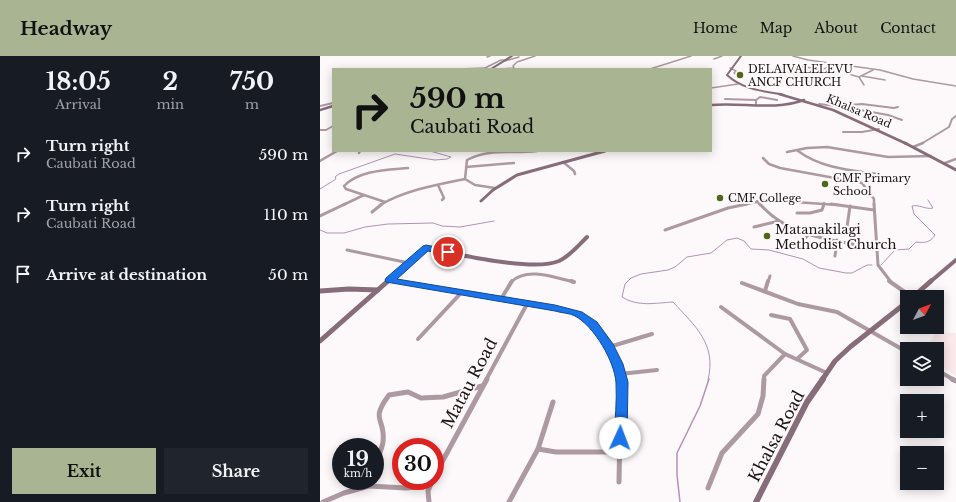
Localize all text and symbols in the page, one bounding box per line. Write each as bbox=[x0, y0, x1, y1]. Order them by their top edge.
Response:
text: Headway bbox=[20, 17, 112, 40]
text: Home bbox=[693, 19, 738, 37]
text: Map bbox=[760, 19, 792, 37]
text: About bbox=[814, 19, 858, 37]
text: Contact bbox=[880, 19, 936, 37]
place label: DELAIVALELEVU ANCF CHURCH bbox=[747, 62, 853, 89]
text: 18:05 bbox=[46, 67, 111, 96]
text: 2 bbox=[162, 67, 178, 96]
text: 750 bbox=[230, 67, 274, 96]
marker: DELAIVALELEVU ANCF CHURCH bbox=[735, 70, 745, 80]
text: 590 m bbox=[410, 81, 505, 116]
icon: right bbox=[344, 84, 396, 136]
street label: Khalsa Road bbox=[824, 91, 894, 131]
text: Arrival bbox=[55, 96, 101, 113]
text: min bbox=[157, 96, 184, 113]
text: m bbox=[245, 96, 259, 113]
text: Caubati Road bbox=[410, 116, 534, 138]
text: Turn right bbox=[46, 136, 129, 155]
icon: right bbox=[12, 143, 34, 165]
text: 590 m bbox=[259, 145, 308, 164]
text: Caubati Road bbox=[46, 155, 136, 172]
place label: CMF Primary School bbox=[833, 171, 911, 198]
marker: CMF Primary School bbox=[820, 179, 830, 189]
place label: CMF College bbox=[728, 191, 801, 205]
marker: CMF College bbox=[715, 193, 725, 203]
text: Turn right bbox=[46, 196, 129, 215]
icon: right bbox=[12, 203, 34, 225]
text: 110 m bbox=[264, 205, 308, 224]
text: Caubati Road bbox=[46, 215, 136, 232]
place label: Matanakilagi Methodist Church bbox=[775, 221, 897, 253]
marker: Matanakilagi Methodist Church bbox=[762, 231, 772, 241]
pin bbox=[431, 235, 465, 269]
icon: arrive bbox=[437, 241, 459, 263]
icon: arrive bbox=[12, 263, 34, 285]
text: Arrive at destination bbox=[46, 265, 207, 284]
text: 50 m bbox=[268, 265, 308, 284]
north arrow bbox=[900, 290, 944, 334]
map controls bbox=[900, 290, 944, 490]
street label: Matau Road bbox=[437, 334, 501, 431]
button: layers bbox=[900, 342, 944, 386]
street label: Khalsa Road bbox=[744, 387, 809, 485]
button: + bbox=[900, 394, 944, 438]
position arrow bbox=[599, 417, 641, 459]
speed limit sign: 30 bbox=[392, 438, 444, 490]
button: − bbox=[900, 446, 944, 490]
text: 19 bbox=[347, 447, 369, 471]
button: Exit bbox=[12, 448, 156, 494]
button: Share bbox=[164, 448, 308, 494]
text: km/h bbox=[344, 467, 372, 480]

